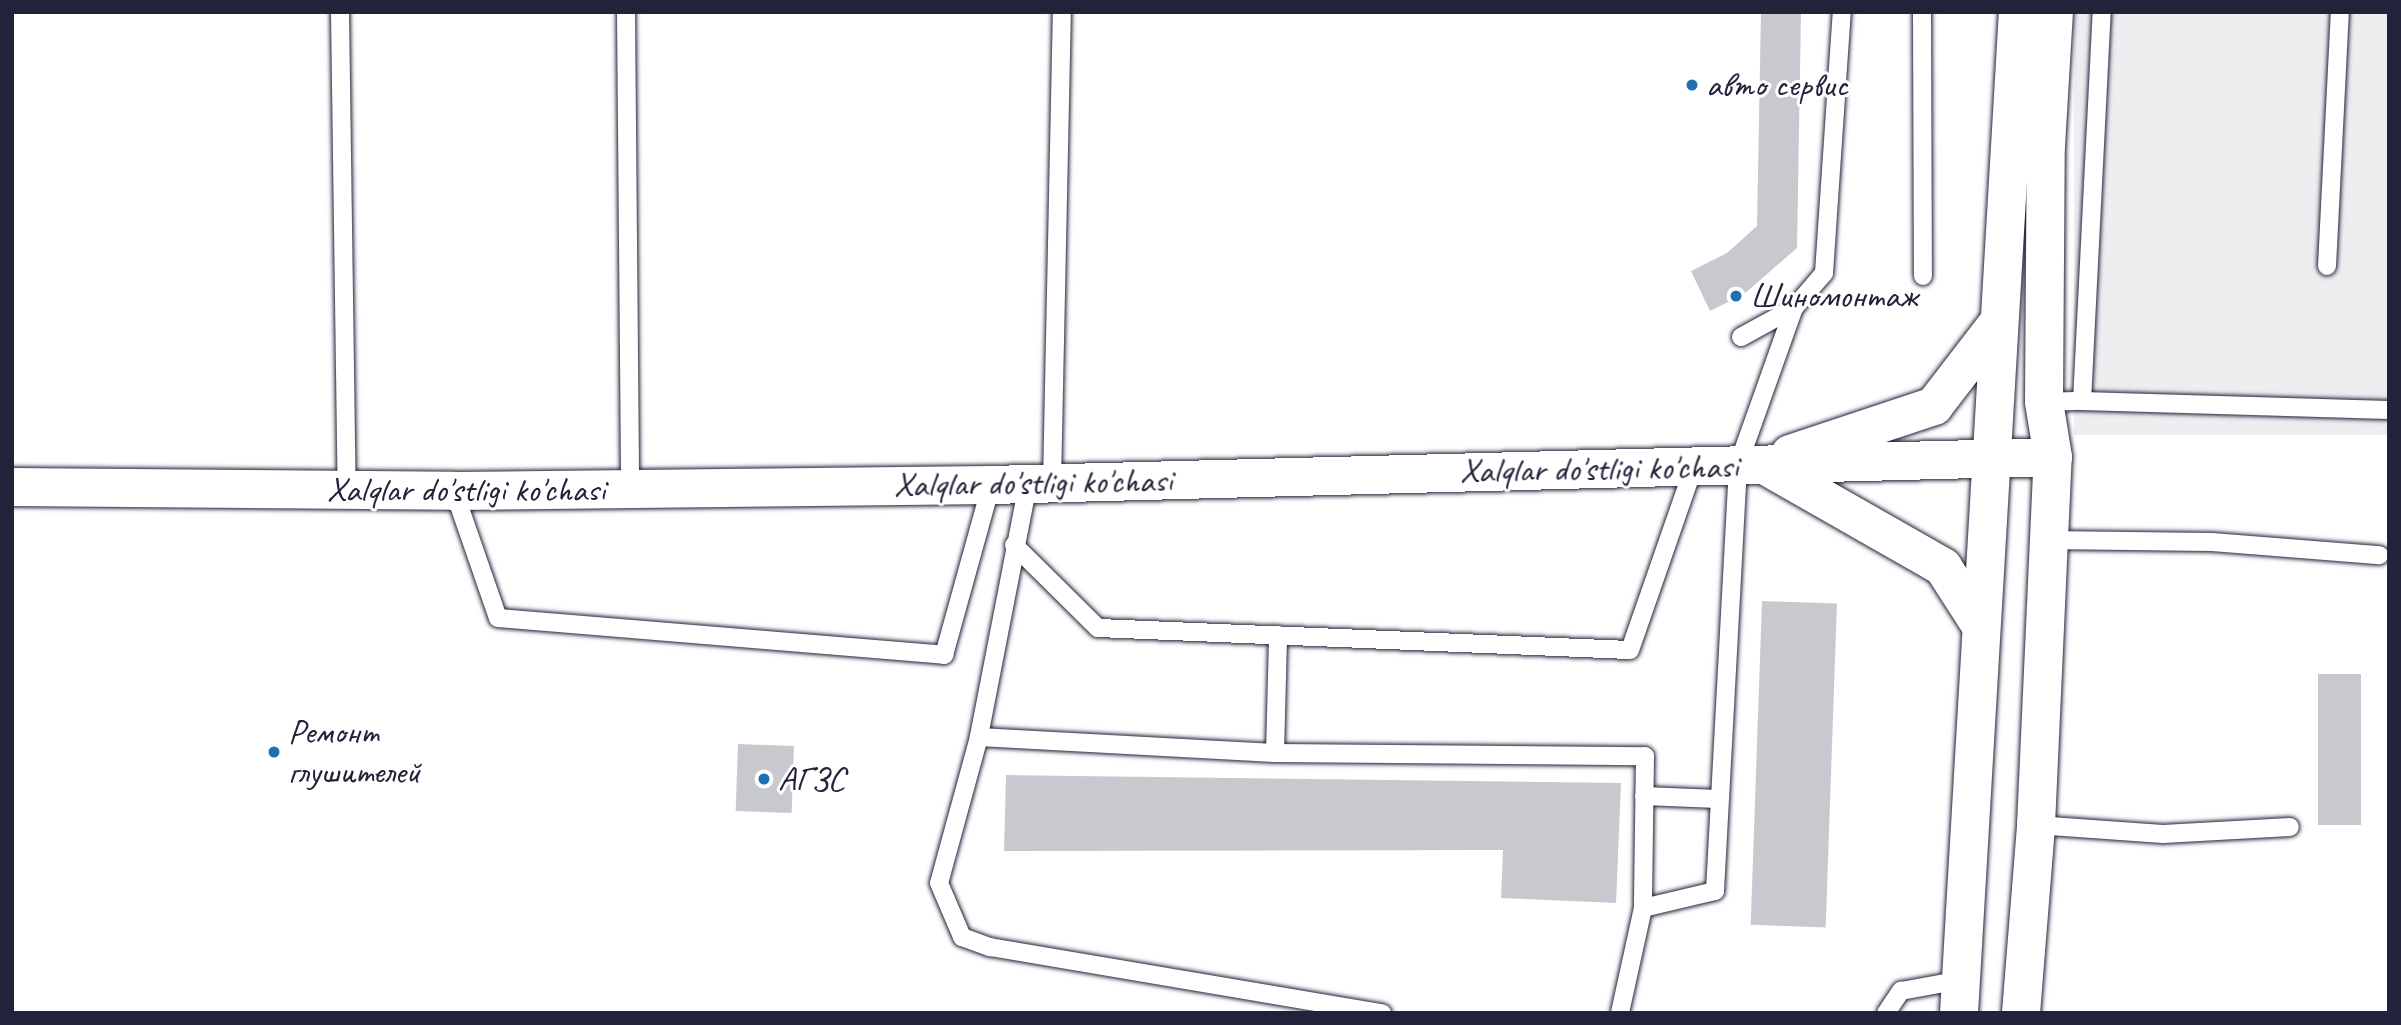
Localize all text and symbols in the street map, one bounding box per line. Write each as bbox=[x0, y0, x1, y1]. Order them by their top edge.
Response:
place label: авто сервис bbox=[1706, 64, 1850, 106]
marker: авто сервис bbox=[1684, 77, 1700, 93]
place label: Шиномонтаж bbox=[1750, 275, 1917, 317]
marker: Шиномонтаж bbox=[1728, 288, 1744, 304]
street label: Xalqlar do'stligi ko'chasi bbox=[1459, 446, 1739, 492]
street label: Xalqlar do'stligi ko'chasi bbox=[893, 460, 1173, 506]
street label: Xalqlar do'stligi ko'chasi bbox=[326, 469, 606, 511]
place label: Ремонт глушителей bbox=[288, 711, 420, 793]
marker: Ремонт глушителей bbox=[266, 744, 282, 760]
place label: АГЗС bbox=[778, 758, 845, 800]
marker: АГЗС bbox=[756, 771, 772, 787]

